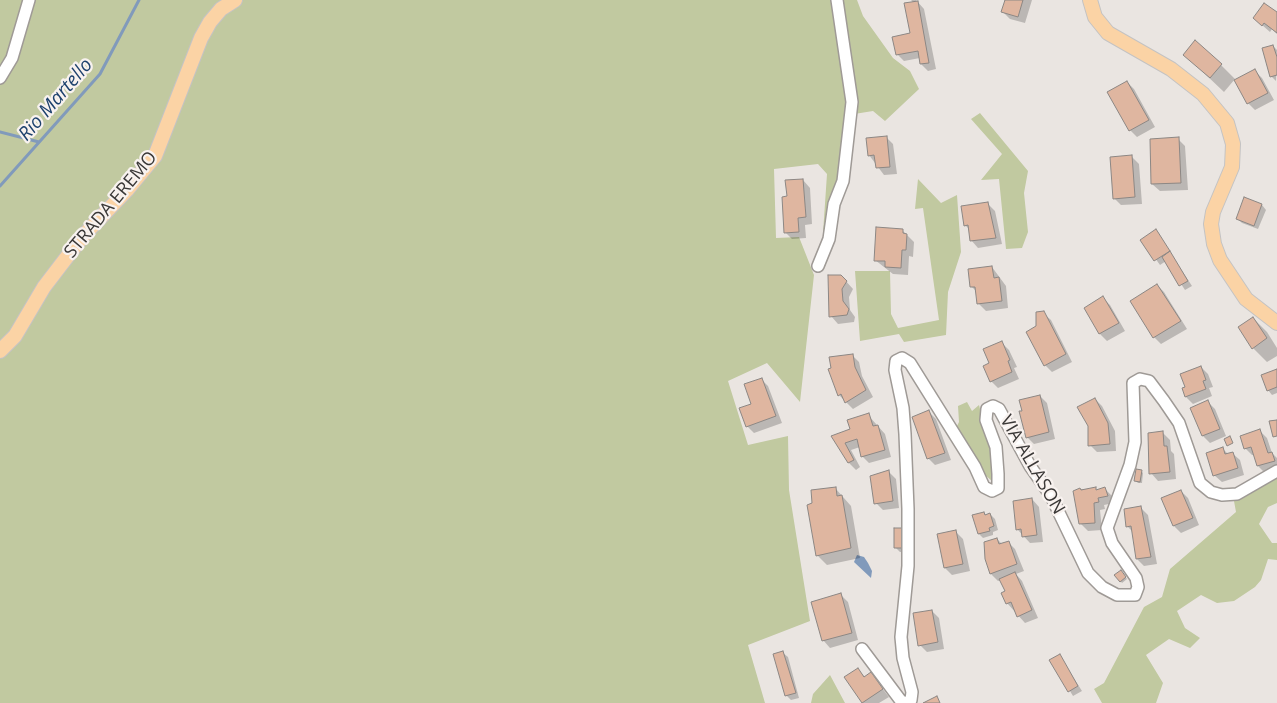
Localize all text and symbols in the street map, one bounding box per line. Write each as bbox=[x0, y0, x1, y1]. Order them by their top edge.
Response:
water label: Rio Martello bbox=[14, 54, 98, 146]
street label: STRADA EREMO bbox=[60, 147, 162, 263]
street label: VIA ALLASON bbox=[995, 412, 1069, 518]

